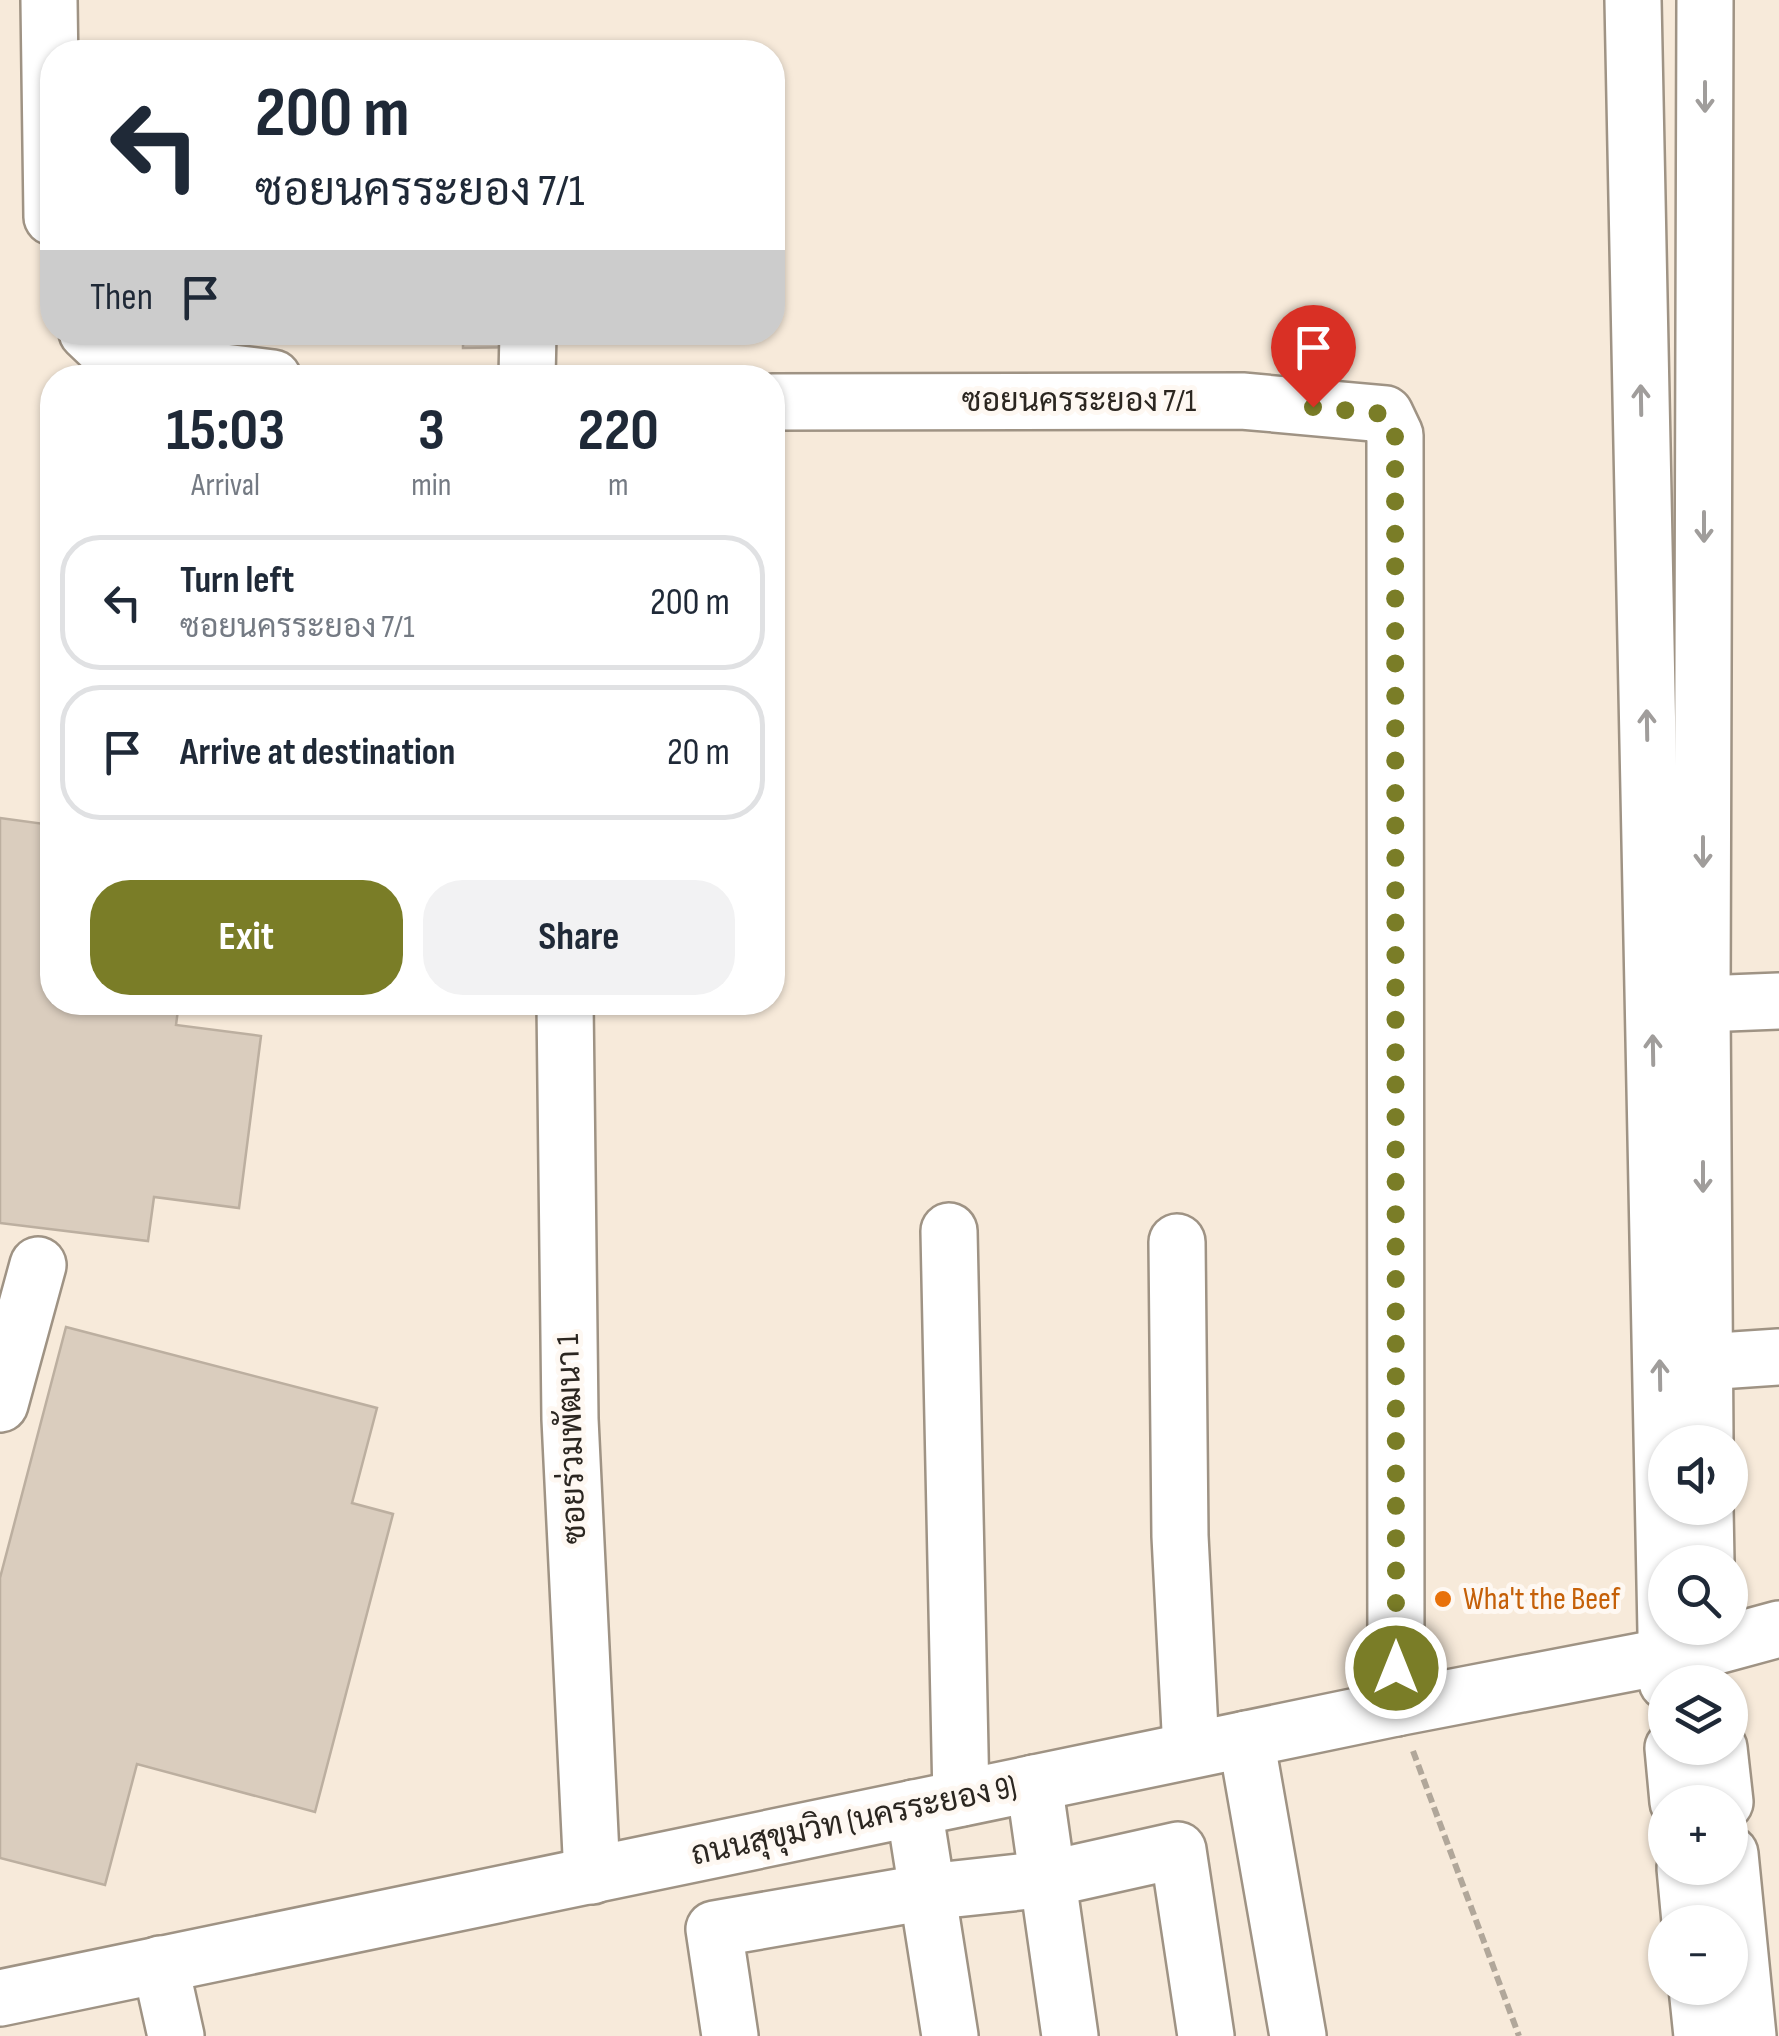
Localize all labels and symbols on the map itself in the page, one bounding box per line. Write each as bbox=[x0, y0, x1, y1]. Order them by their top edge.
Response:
one-way arrow bbox=[1696, 80, 1714, 113]
pin bbox=[1271, 305, 1356, 408]
street label: ซอยนครระยอง 7/1 bbox=[962, 382, 1196, 421]
one-way arrow bbox=[1631, 385, 1650, 417]
one-way arrow bbox=[1694, 510, 1714, 543]
one-way arrow bbox=[1638, 710, 1656, 742]
one-way arrow bbox=[1694, 836, 1712, 868]
one-way arrow bbox=[1644, 1035, 1663, 1067]
one-way arrow bbox=[1694, 1160, 1712, 1193]
street label: ซอยร่วมพัฒนา 1 bbox=[548, 1333, 595, 1545]
one-way arrow bbox=[1650, 1360, 1669, 1392]
place label: Wha't the Beef bbox=[1463, 1580, 1621, 1619]
marker: Wha't the Beef bbox=[1432, 1588, 1454, 1610]
position arrow bbox=[1344, 1616, 1448, 1720]
street label: ถนนสุขุมวิท (นครระยอง 9) bbox=[688, 1767, 1020, 1876]

